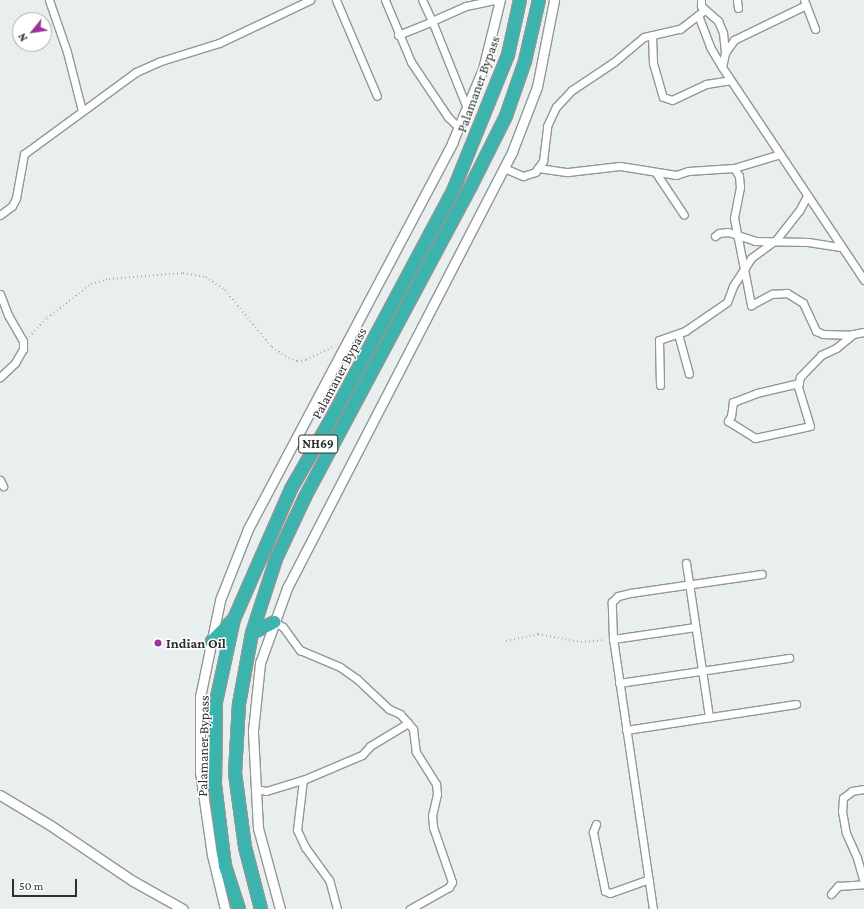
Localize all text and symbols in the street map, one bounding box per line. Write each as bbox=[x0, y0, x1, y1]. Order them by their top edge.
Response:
north arrow bbox=[12, 12, 52, 52]
text: N bbox=[15, 31, 30, 44]
street label: Palamaner Bypass bbox=[453, 33, 503, 135]
street label: Palamaner Bypass bbox=[308, 324, 370, 422]
road number: NH69 bbox=[298, 433, 338, 455]
place label: Indian Oil bbox=[166, 635, 226, 651]
marker: Indian Oil bbox=[153, 638, 163, 648]
street label: Palamaner Bypass bbox=[194, 695, 212, 797]
scale bar bbox=[14, 871, 79, 897]
text: 50 m bbox=[19, 879, 43, 893]

